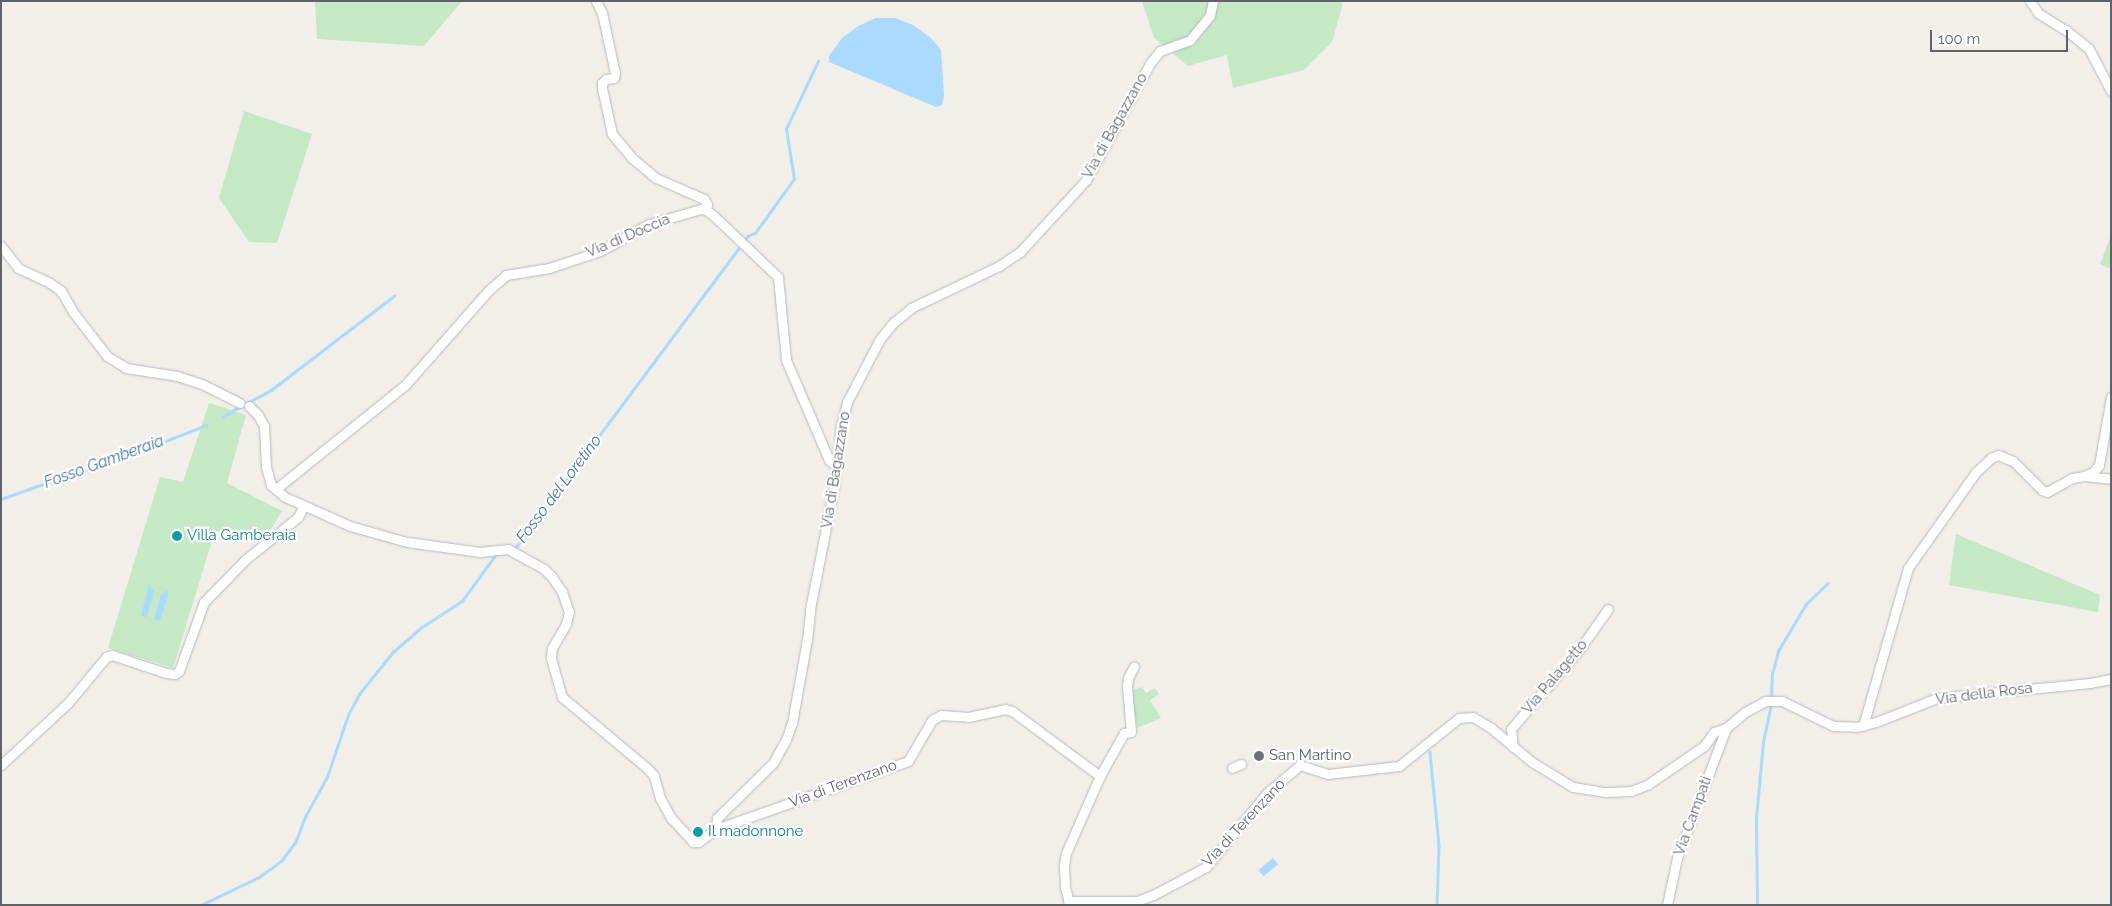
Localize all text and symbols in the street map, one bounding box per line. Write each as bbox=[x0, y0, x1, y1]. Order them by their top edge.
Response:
scale bar bbox=[1932, 20, 2070, 52]
text: 100 m bbox=[1938, 30, 1980, 48]
street label: Via di Bagazzano bbox=[1079, 70, 1151, 182]
street label: Via di Doccia bbox=[583, 210, 673, 262]
street label: Via di Bagazzano bbox=[818, 410, 854, 530]
water label: Fosso Gamberaia bbox=[41, 431, 167, 493]
water label: Fosso del Loretino bbox=[512, 431, 606, 547]
place label: Villa Gamberaia bbox=[187, 527, 296, 545]
marker: Villa Gamberaia bbox=[171, 530, 183, 542]
street label: Via Palagetto bbox=[1519, 636, 1591, 718]
street label: Via della Rosa bbox=[1934, 679, 2034, 709]
place label: San Martino bbox=[1269, 747, 1351, 765]
marker: San Martino bbox=[1253, 750, 1265, 762]
street label: Via di Terenzano bbox=[786, 756, 900, 812]
street label: Via Campati bbox=[1670, 774, 1716, 858]
street label: Via di Terenzano bbox=[1199, 775, 1289, 871]
place label: Il madonnone bbox=[708, 823, 804, 841]
marker: Il madonnone bbox=[692, 826, 704, 838]

